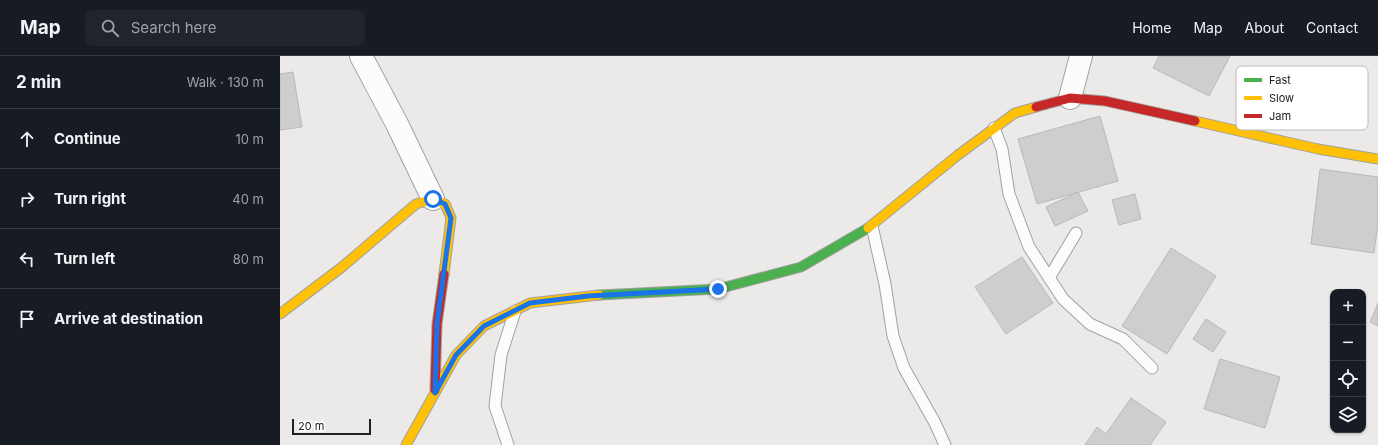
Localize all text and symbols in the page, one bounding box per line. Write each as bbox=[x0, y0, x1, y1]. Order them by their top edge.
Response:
search box bbox=[85, 10, 365, 46]
text: Map bbox=[20, 16, 61, 39]
icon: search bbox=[99, 17, 121, 39]
text: Search here bbox=[131, 18, 216, 37]
text: Home bbox=[1132, 19, 1171, 36]
text: Map bbox=[1193, 19, 1223, 36]
text: About bbox=[1245, 19, 1284, 36]
text: Contact bbox=[1306, 19, 1358, 36]
legend bbox=[1236, 66, 1368, 130]
text: 2 min bbox=[16, 72, 61, 92]
text: Fast bbox=[1269, 73, 1291, 87]
text: Walk · 130 m bbox=[187, 74, 264, 90]
text: Slow bbox=[1269, 91, 1294, 105]
text: Jam bbox=[1269, 109, 1291, 123]
icon: ahead bbox=[16, 128, 38, 150]
text: Continue bbox=[54, 129, 121, 148]
text: 10 m bbox=[235, 131, 264, 147]
icon: right bbox=[16, 188, 38, 210]
text: Turn right bbox=[54, 189, 126, 208]
route start bbox=[424, 190, 442, 208]
text: 40 m bbox=[232, 191, 264, 207]
icon: left bbox=[16, 248, 38, 270]
text: Turn left bbox=[54, 249, 115, 268]
text: 80 m bbox=[233, 251, 264, 267]
route end bbox=[709, 280, 727, 298]
map controls bbox=[1330, 289, 1366, 433]
button: + bbox=[1330, 289, 1366, 325]
icon: arrive bbox=[16, 308, 38, 330]
text: Arrive at destination bbox=[54, 309, 203, 328]
button: − bbox=[1330, 325, 1366, 361]
button: locate bbox=[1330, 361, 1366, 397]
button: layers bbox=[1330, 397, 1366, 433]
scale bar bbox=[292, 417, 371, 436]
text: 20 m bbox=[298, 419, 324, 433]

